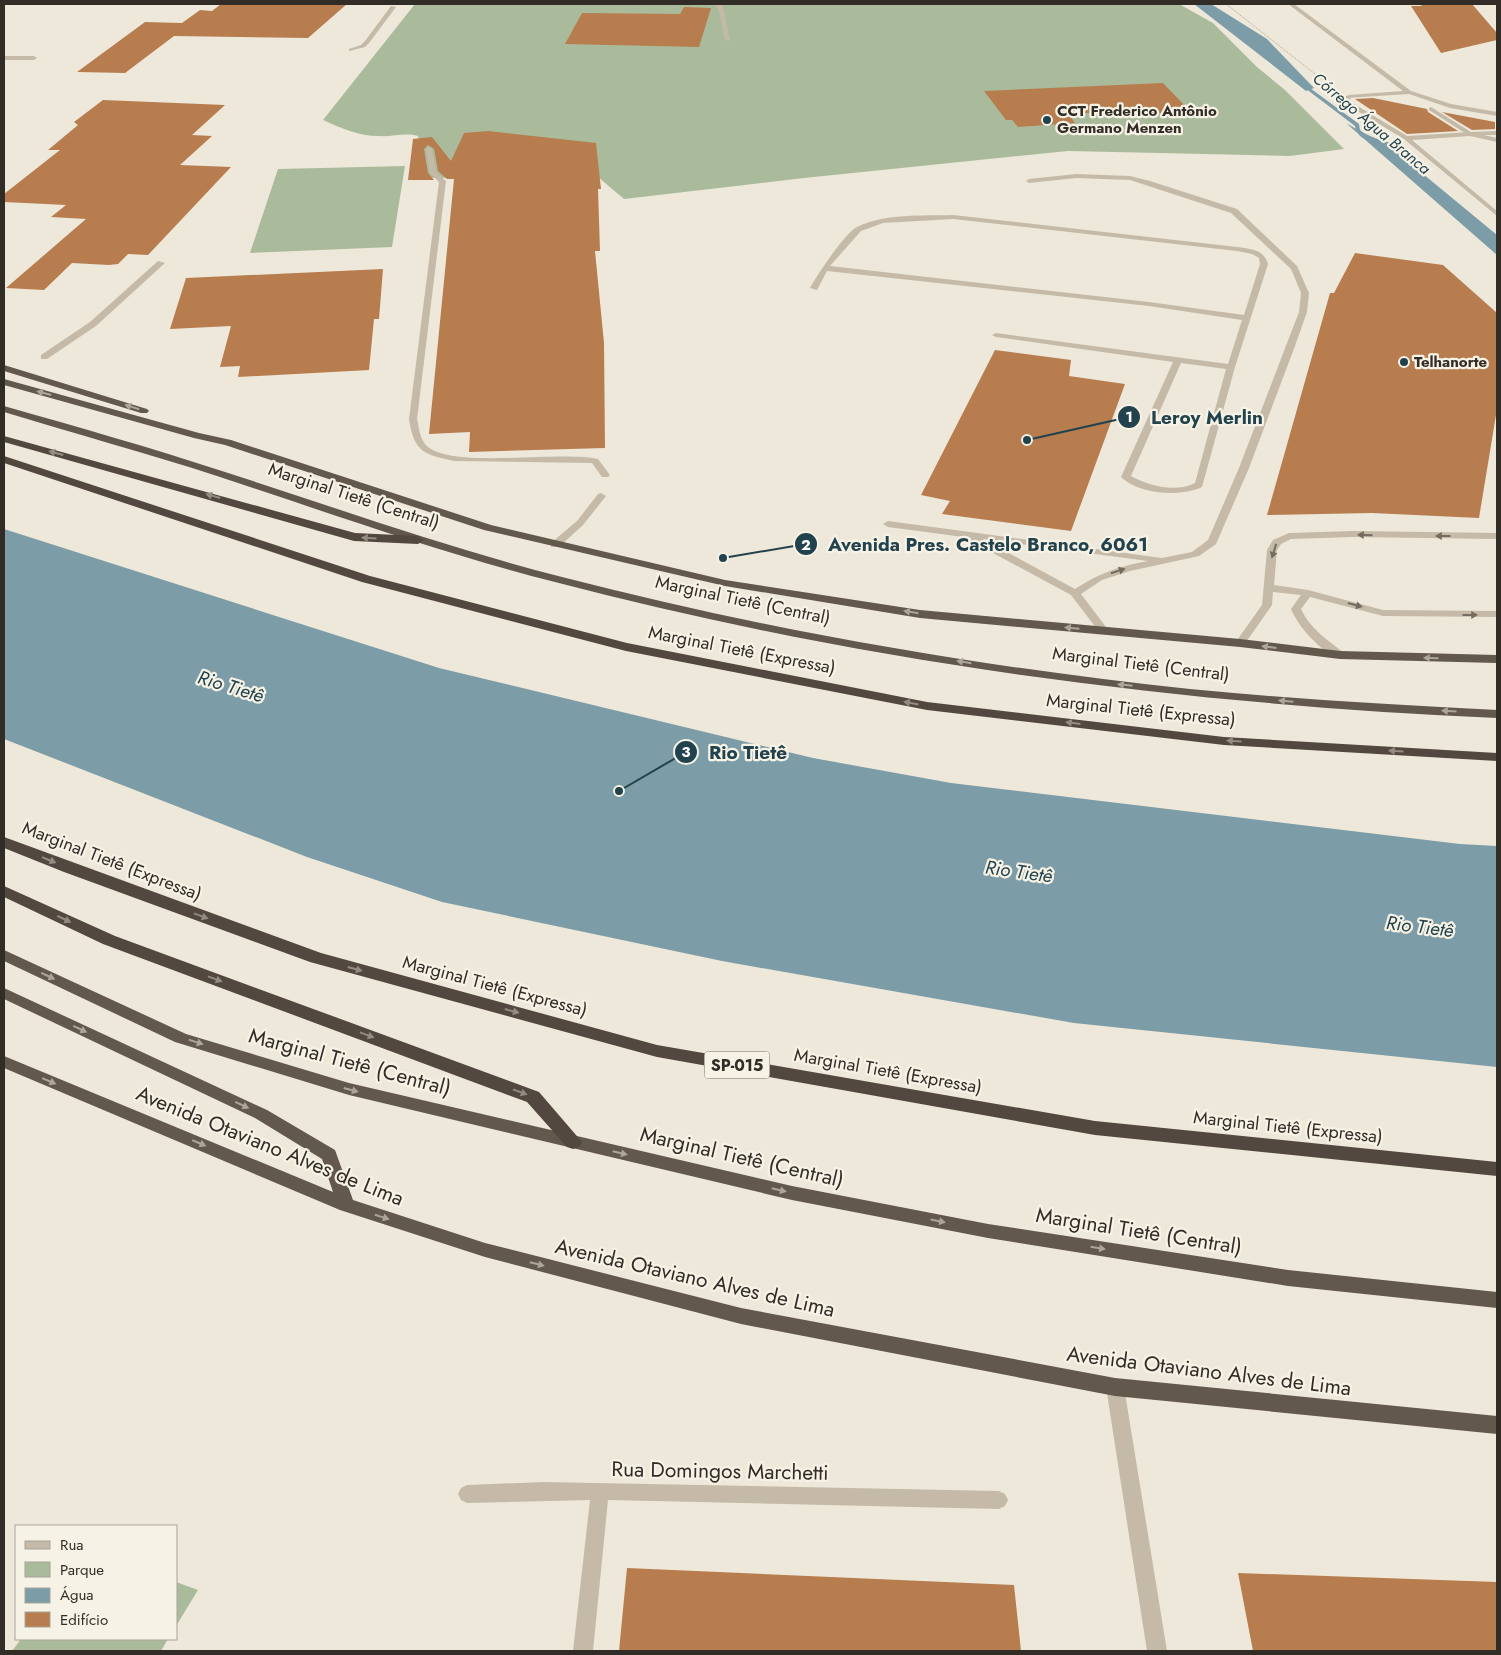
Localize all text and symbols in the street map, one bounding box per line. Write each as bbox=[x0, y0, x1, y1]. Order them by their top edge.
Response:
water label: Córrego Água Branca bbox=[1308, 67, 1436, 180]
place label: CCT Frederico Antônio Germano Menzen bbox=[1057, 100, 1217, 139]
marker: CCT Frederico Antônio Germano Menzen bbox=[1041, 114, 1053, 126]
place label: Telhanorte bbox=[1414, 351, 1488, 373]
marker: Telhanorte bbox=[1398, 356, 1410, 368]
one-way arrow bbox=[37, 389, 52, 397]
callout: Leroy Merlin bbox=[1116, 400, 1273, 434]
one-way arrow bbox=[124, 403, 139, 411]
text: Leroy Merlin bbox=[1151, 404, 1263, 431]
text: 1 bbox=[1125, 406, 1133, 428]
one-way arrow bbox=[49, 448, 64, 456]
street label: Marginal Tietê (Central) bbox=[265, 456, 443, 536]
one-way arrow bbox=[205, 492, 220, 500]
callout: Avenida Pres. Castelo Branco, 6061 bbox=[793, 527, 1158, 561]
one-way arrow bbox=[1357, 530, 1373, 538]
text: Avenida Pres. Castelo Branco, 6061 bbox=[827, 531, 1148, 558]
one-way arrow bbox=[1435, 532, 1451, 540]
one-way arrow bbox=[361, 533, 377, 541]
text: 2 bbox=[801, 534, 811, 556]
one-way arrow bbox=[1269, 544, 1277, 559]
one-way arrow bbox=[1111, 567, 1126, 574]
street label: Marginal Tietê (Central) bbox=[653, 569, 833, 631]
one-way arrow bbox=[1348, 601, 1363, 609]
one-way arrow bbox=[902, 608, 918, 616]
one-way arrow bbox=[1462, 610, 1478, 618]
street label: Marginal Tietê (Expressa) bbox=[646, 619, 838, 681]
one-way arrow bbox=[1064, 624, 1080, 632]
street label: Marginal Tietê (Central) bbox=[1051, 640, 1231, 688]
one-way arrow bbox=[1261, 643, 1277, 651]
one-way arrow bbox=[1423, 653, 1439, 661]
one-way arrow bbox=[955, 658, 971, 666]
water label: Rio Tietê bbox=[195, 664, 268, 709]
one-way arrow bbox=[1116, 681, 1132, 689]
street label: Marginal Tietê (Expressa) bbox=[1045, 687, 1237, 733]
one-way arrow bbox=[1278, 696, 1294, 704]
one-way arrow bbox=[903, 699, 919, 707]
one-way arrow bbox=[1440, 707, 1456, 715]
one-way arrow bbox=[1064, 719, 1080, 727]
callout: Rio Tietê bbox=[674, 735, 797, 769]
one-way arrow bbox=[1226, 737, 1242, 745]
text: Rio Tietê bbox=[709, 739, 787, 766]
text: 3 bbox=[681, 741, 691, 763]
one-way arrow bbox=[1388, 747, 1404, 755]
street label: Marginal Tietê (Expressa) bbox=[19, 815, 205, 907]
water label: Rio Tietê bbox=[984, 853, 1055, 890]
one-way arrow bbox=[42, 856, 57, 864]
water label: Rio Tietê bbox=[1385, 909, 1456, 944]
one-way arrow bbox=[194, 913, 209, 920]
one-way arrow bbox=[57, 915, 71, 923]
street label: Marginal Tietê (Expressa) bbox=[400, 949, 590, 1023]
one-way arrow bbox=[348, 965, 363, 973]
one-way arrow bbox=[41, 972, 55, 980]
one-way arrow bbox=[208, 975, 223, 983]
one-way arrow bbox=[504, 1008, 519, 1016]
street label: Marginal Tietê (Central) bbox=[246, 1021, 454, 1103]
one-way arrow bbox=[72, 1024, 87, 1033]
one-way arrow bbox=[360, 1031, 375, 1039]
one-way arrow bbox=[189, 1039, 204, 1047]
street label: Marginal Tietê (Expressa) bbox=[792, 1042, 984, 1100]
road number: SP-015 bbox=[704, 1052, 770, 1078]
one-way arrow bbox=[42, 1077, 56, 1085]
street label: Avenida Otaviano Alves de Lima bbox=[132, 1078, 408, 1214]
one-way arrow bbox=[344, 1086, 359, 1094]
one-way arrow bbox=[512, 1089, 527, 1096]
one-way arrow bbox=[235, 1102, 249, 1110]
street label: Marginal Tietê (Expressa) bbox=[1192, 1104, 1384, 1150]
street label: Marginal Tietê (Central) bbox=[637, 1119, 847, 1195]
one-way arrow bbox=[192, 1140, 206, 1148]
one-way arrow bbox=[613, 1149, 628, 1157]
one-way arrow bbox=[771, 1186, 787, 1194]
street label: Marginal Tietê (Central) bbox=[1034, 1200, 1244, 1262]
one-way arrow bbox=[375, 1213, 390, 1221]
one-way arrow bbox=[930, 1217, 946, 1225]
street label: Avenida Otaviano Alves de Lima bbox=[552, 1231, 838, 1325]
one-way arrow bbox=[1091, 1244, 1107, 1252]
one-way arrow bbox=[530, 1260, 545, 1268]
street label: Avenida Otaviano Alves de Lima bbox=[1065, 1339, 1353, 1403]
street label: Rua Domingos Marchetti bbox=[611, 1454, 829, 1488]
legend bbox=[15, 1525, 178, 1640]
text: Rua bbox=[60, 1534, 84, 1556]
text: Parque bbox=[60, 1559, 104, 1581]
text: Água bbox=[60, 1584, 94, 1606]
text: Edifício bbox=[60, 1609, 108, 1631]

